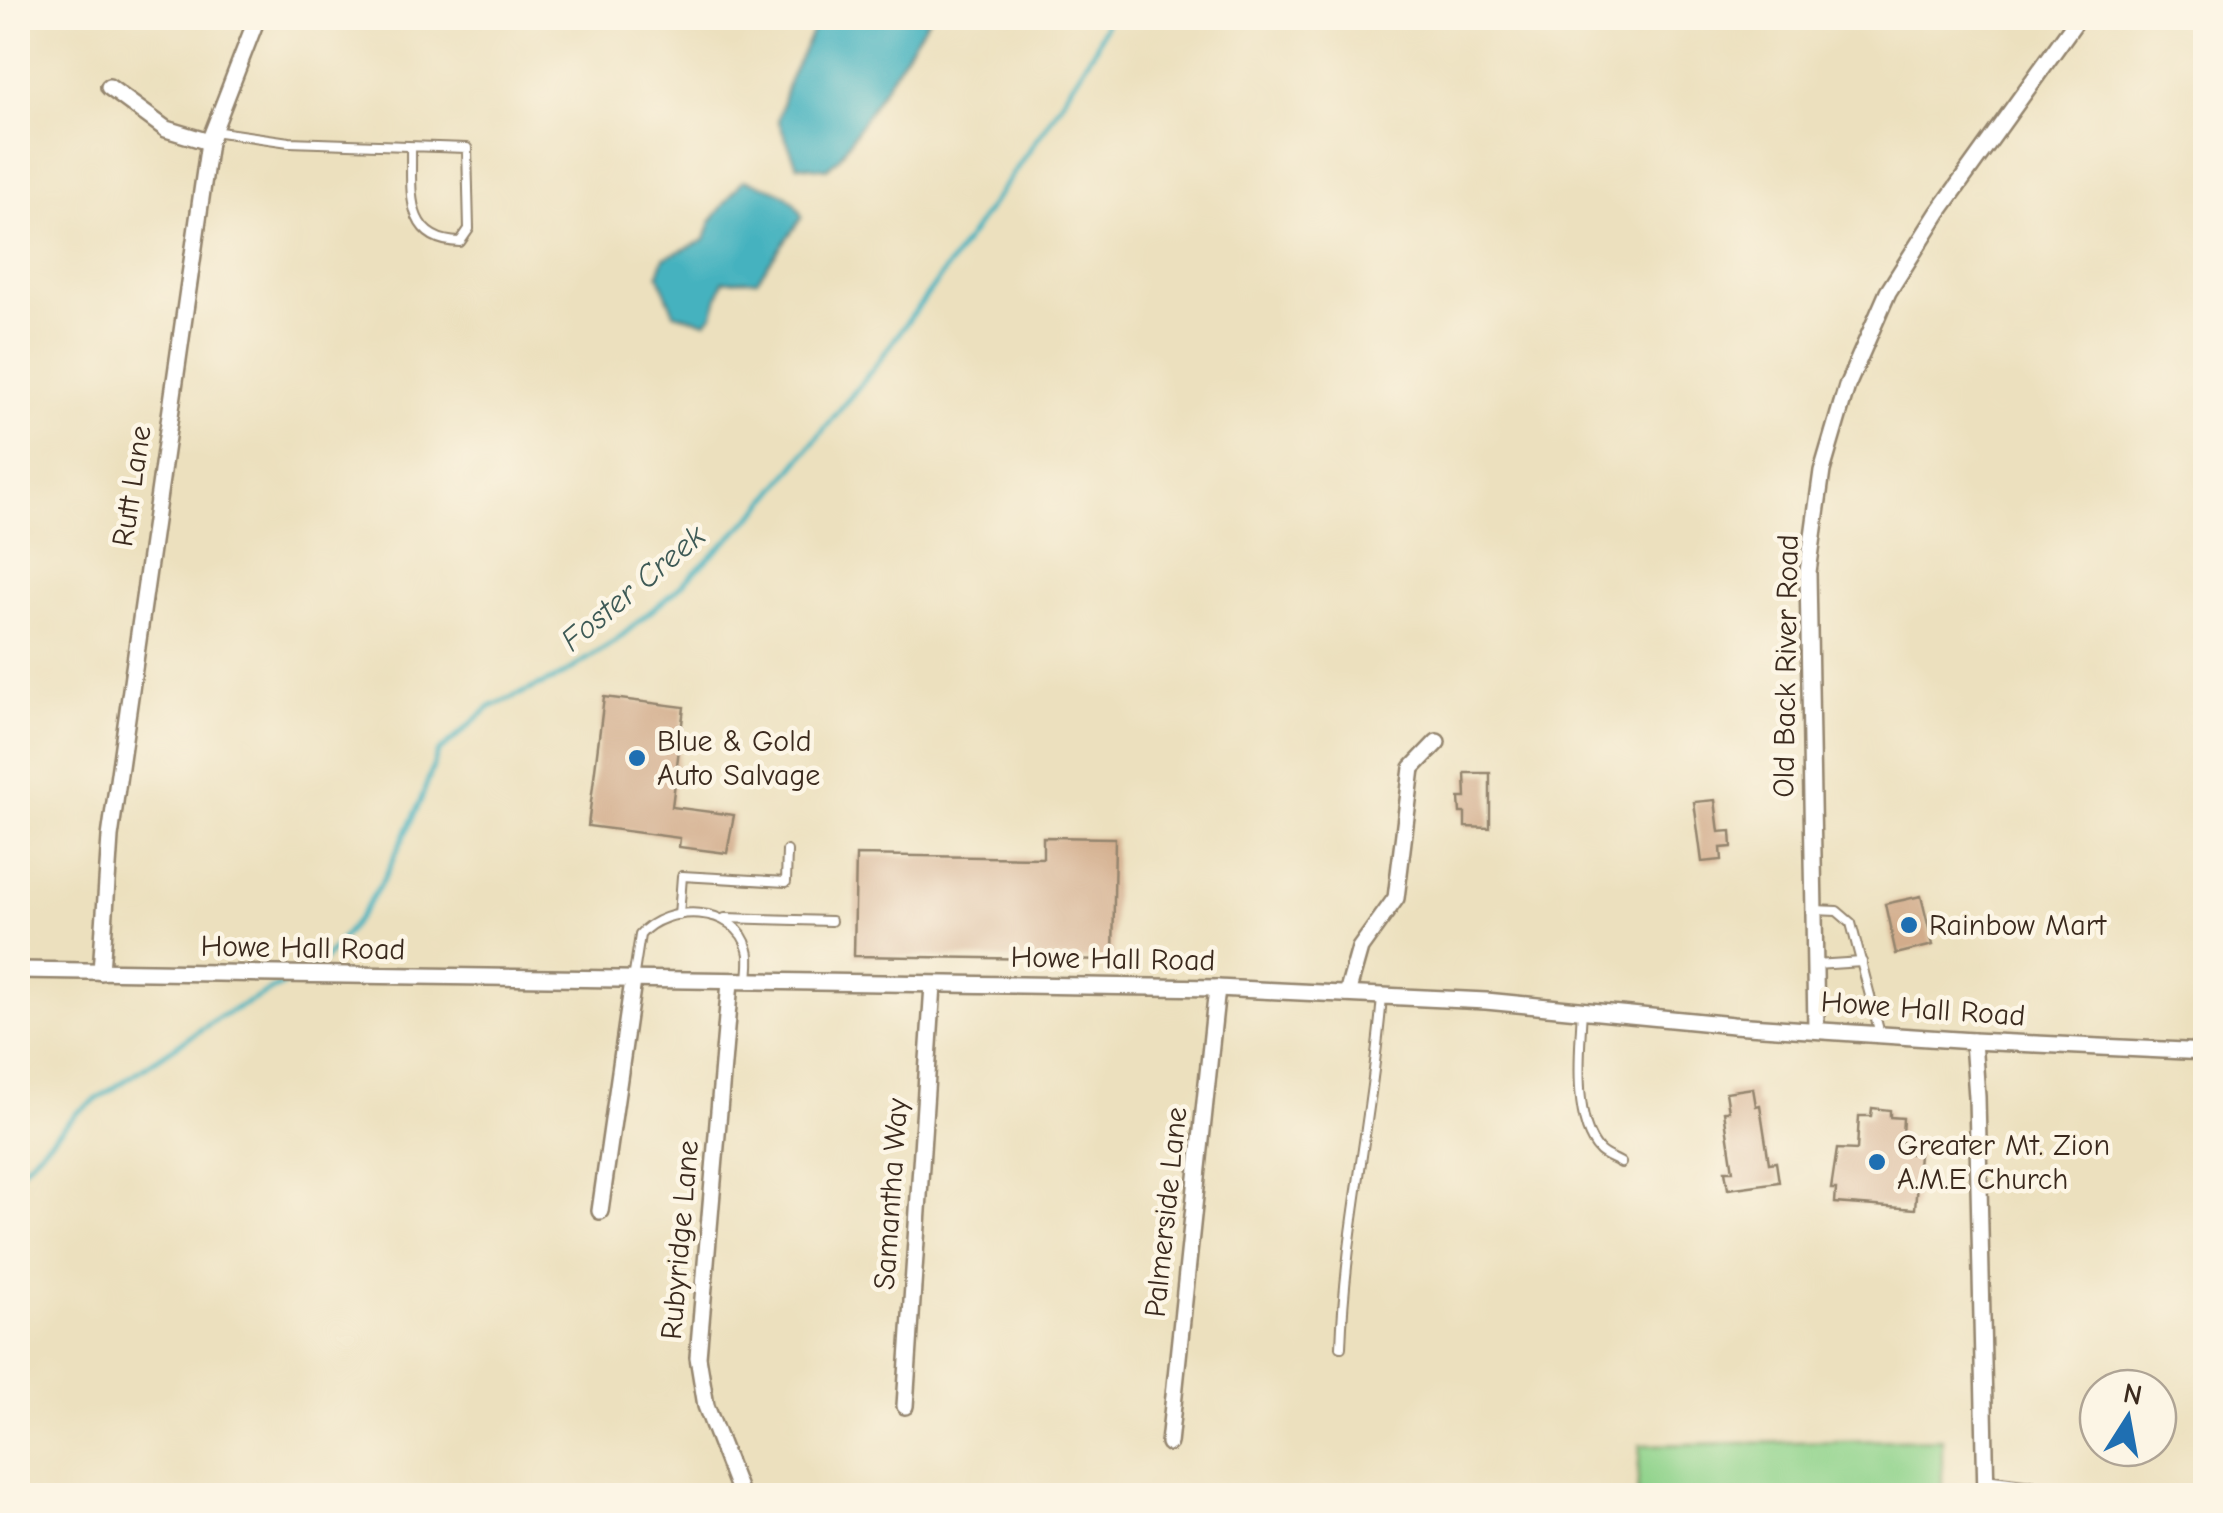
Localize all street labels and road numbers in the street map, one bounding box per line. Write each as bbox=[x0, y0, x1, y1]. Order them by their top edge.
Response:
street label: Rutt Lane bbox=[105, 423, 159, 549]
street label: Old Back River Road bbox=[1766, 534, 1806, 798]
street label: Howe Hall Road bbox=[200, 929, 406, 967]
street label: Howe Hall Road bbox=[1010, 940, 1216, 978]
street label: Howe Hall Road bbox=[1820, 984, 2026, 1034]
street label: Samantha Way bbox=[867, 1096, 915, 1291]
street label: Palmerside Lane bbox=[1138, 1105, 1194, 1319]
street label: Rubyridge Lane bbox=[654, 1139, 706, 1341]

